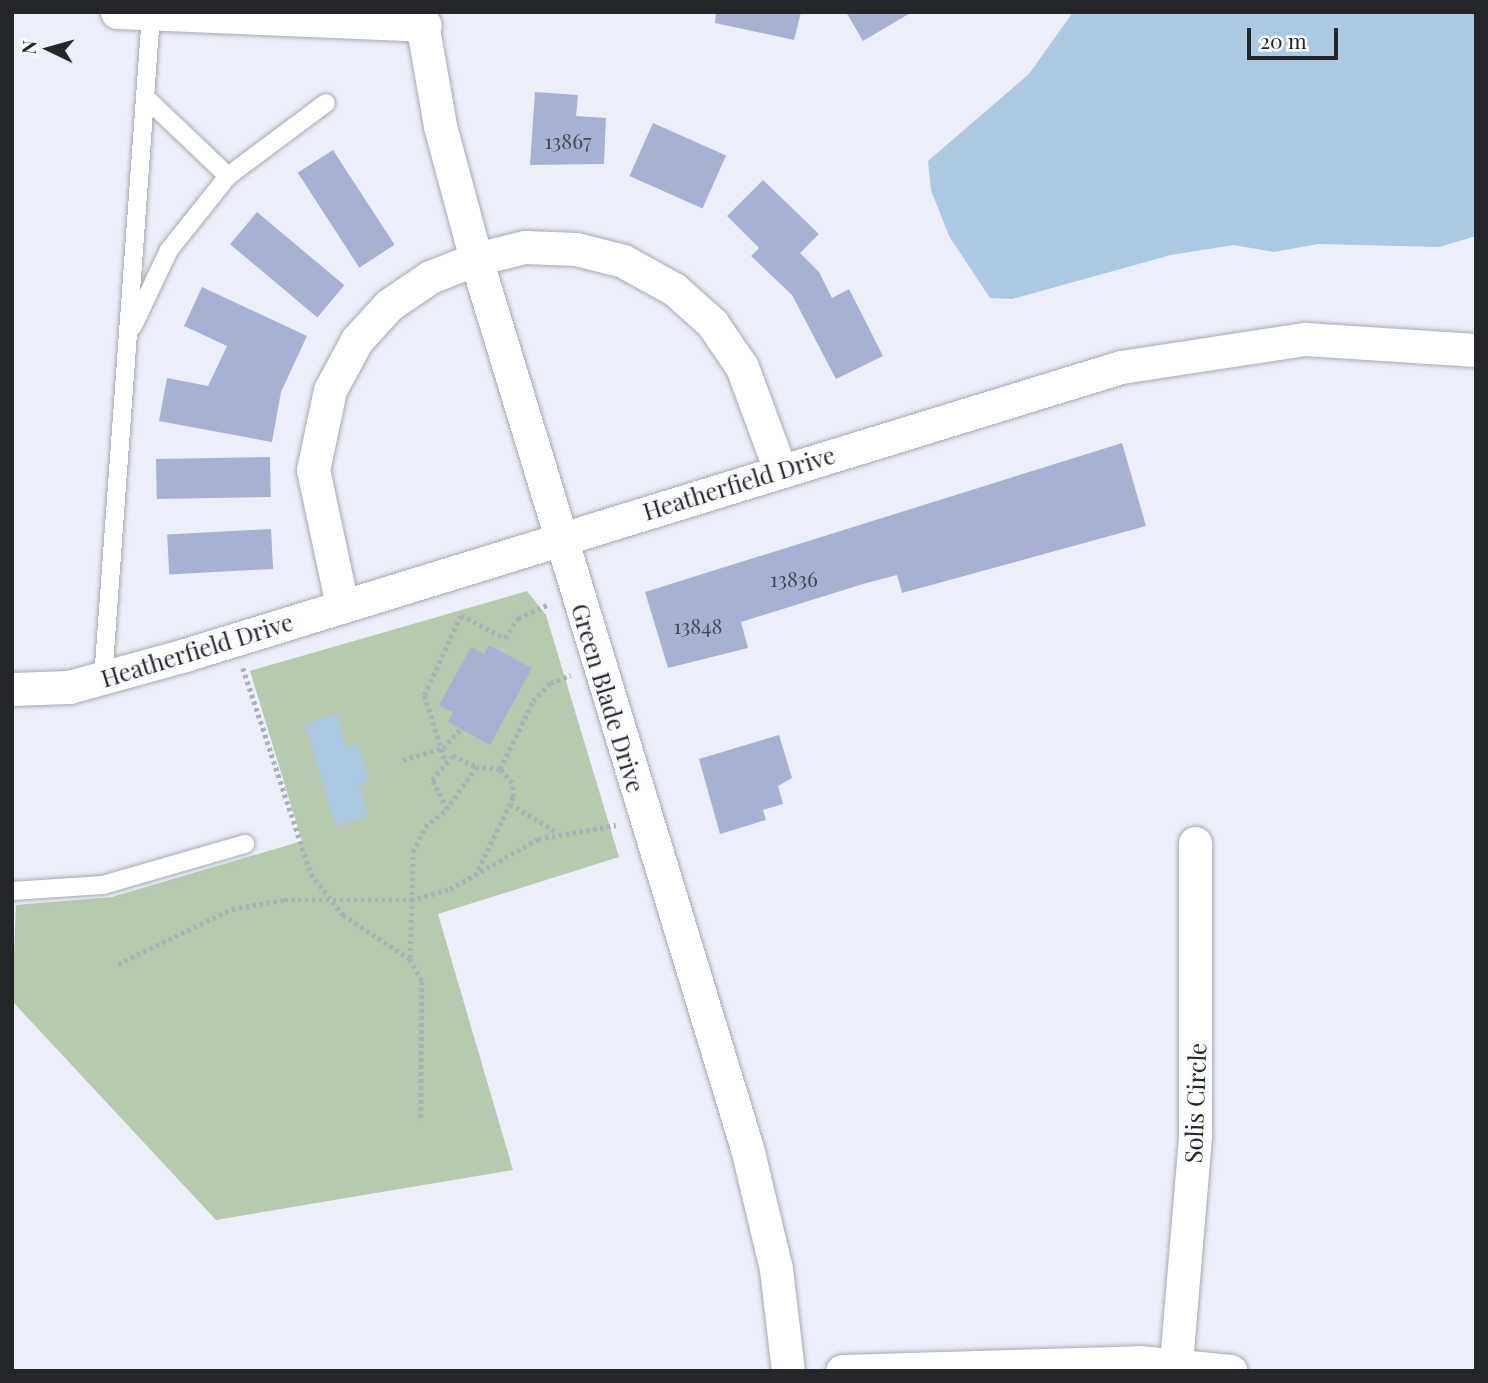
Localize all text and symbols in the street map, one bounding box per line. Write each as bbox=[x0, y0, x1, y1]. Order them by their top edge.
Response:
north arrow bbox=[14, 14, 84, 84]
scale bar bbox=[1250, 14, 1341, 58]
text: 20 m bbox=[1260, 26, 1307, 54]
text: N bbox=[15, 39, 42, 55]
house number: 13867 bbox=[544, 127, 592, 153]
street label: Heatherfield Drive bbox=[639, 440, 839, 526]
house number: 13836 bbox=[770, 565, 818, 591]
street label: Green Blade Drive bbox=[566, 600, 650, 796]
street label: Heatherfield Drive bbox=[97, 607, 297, 693]
house number: 13848 bbox=[673, 612, 723, 638]
street label: Solis Circle bbox=[1179, 1042, 1211, 1164]

